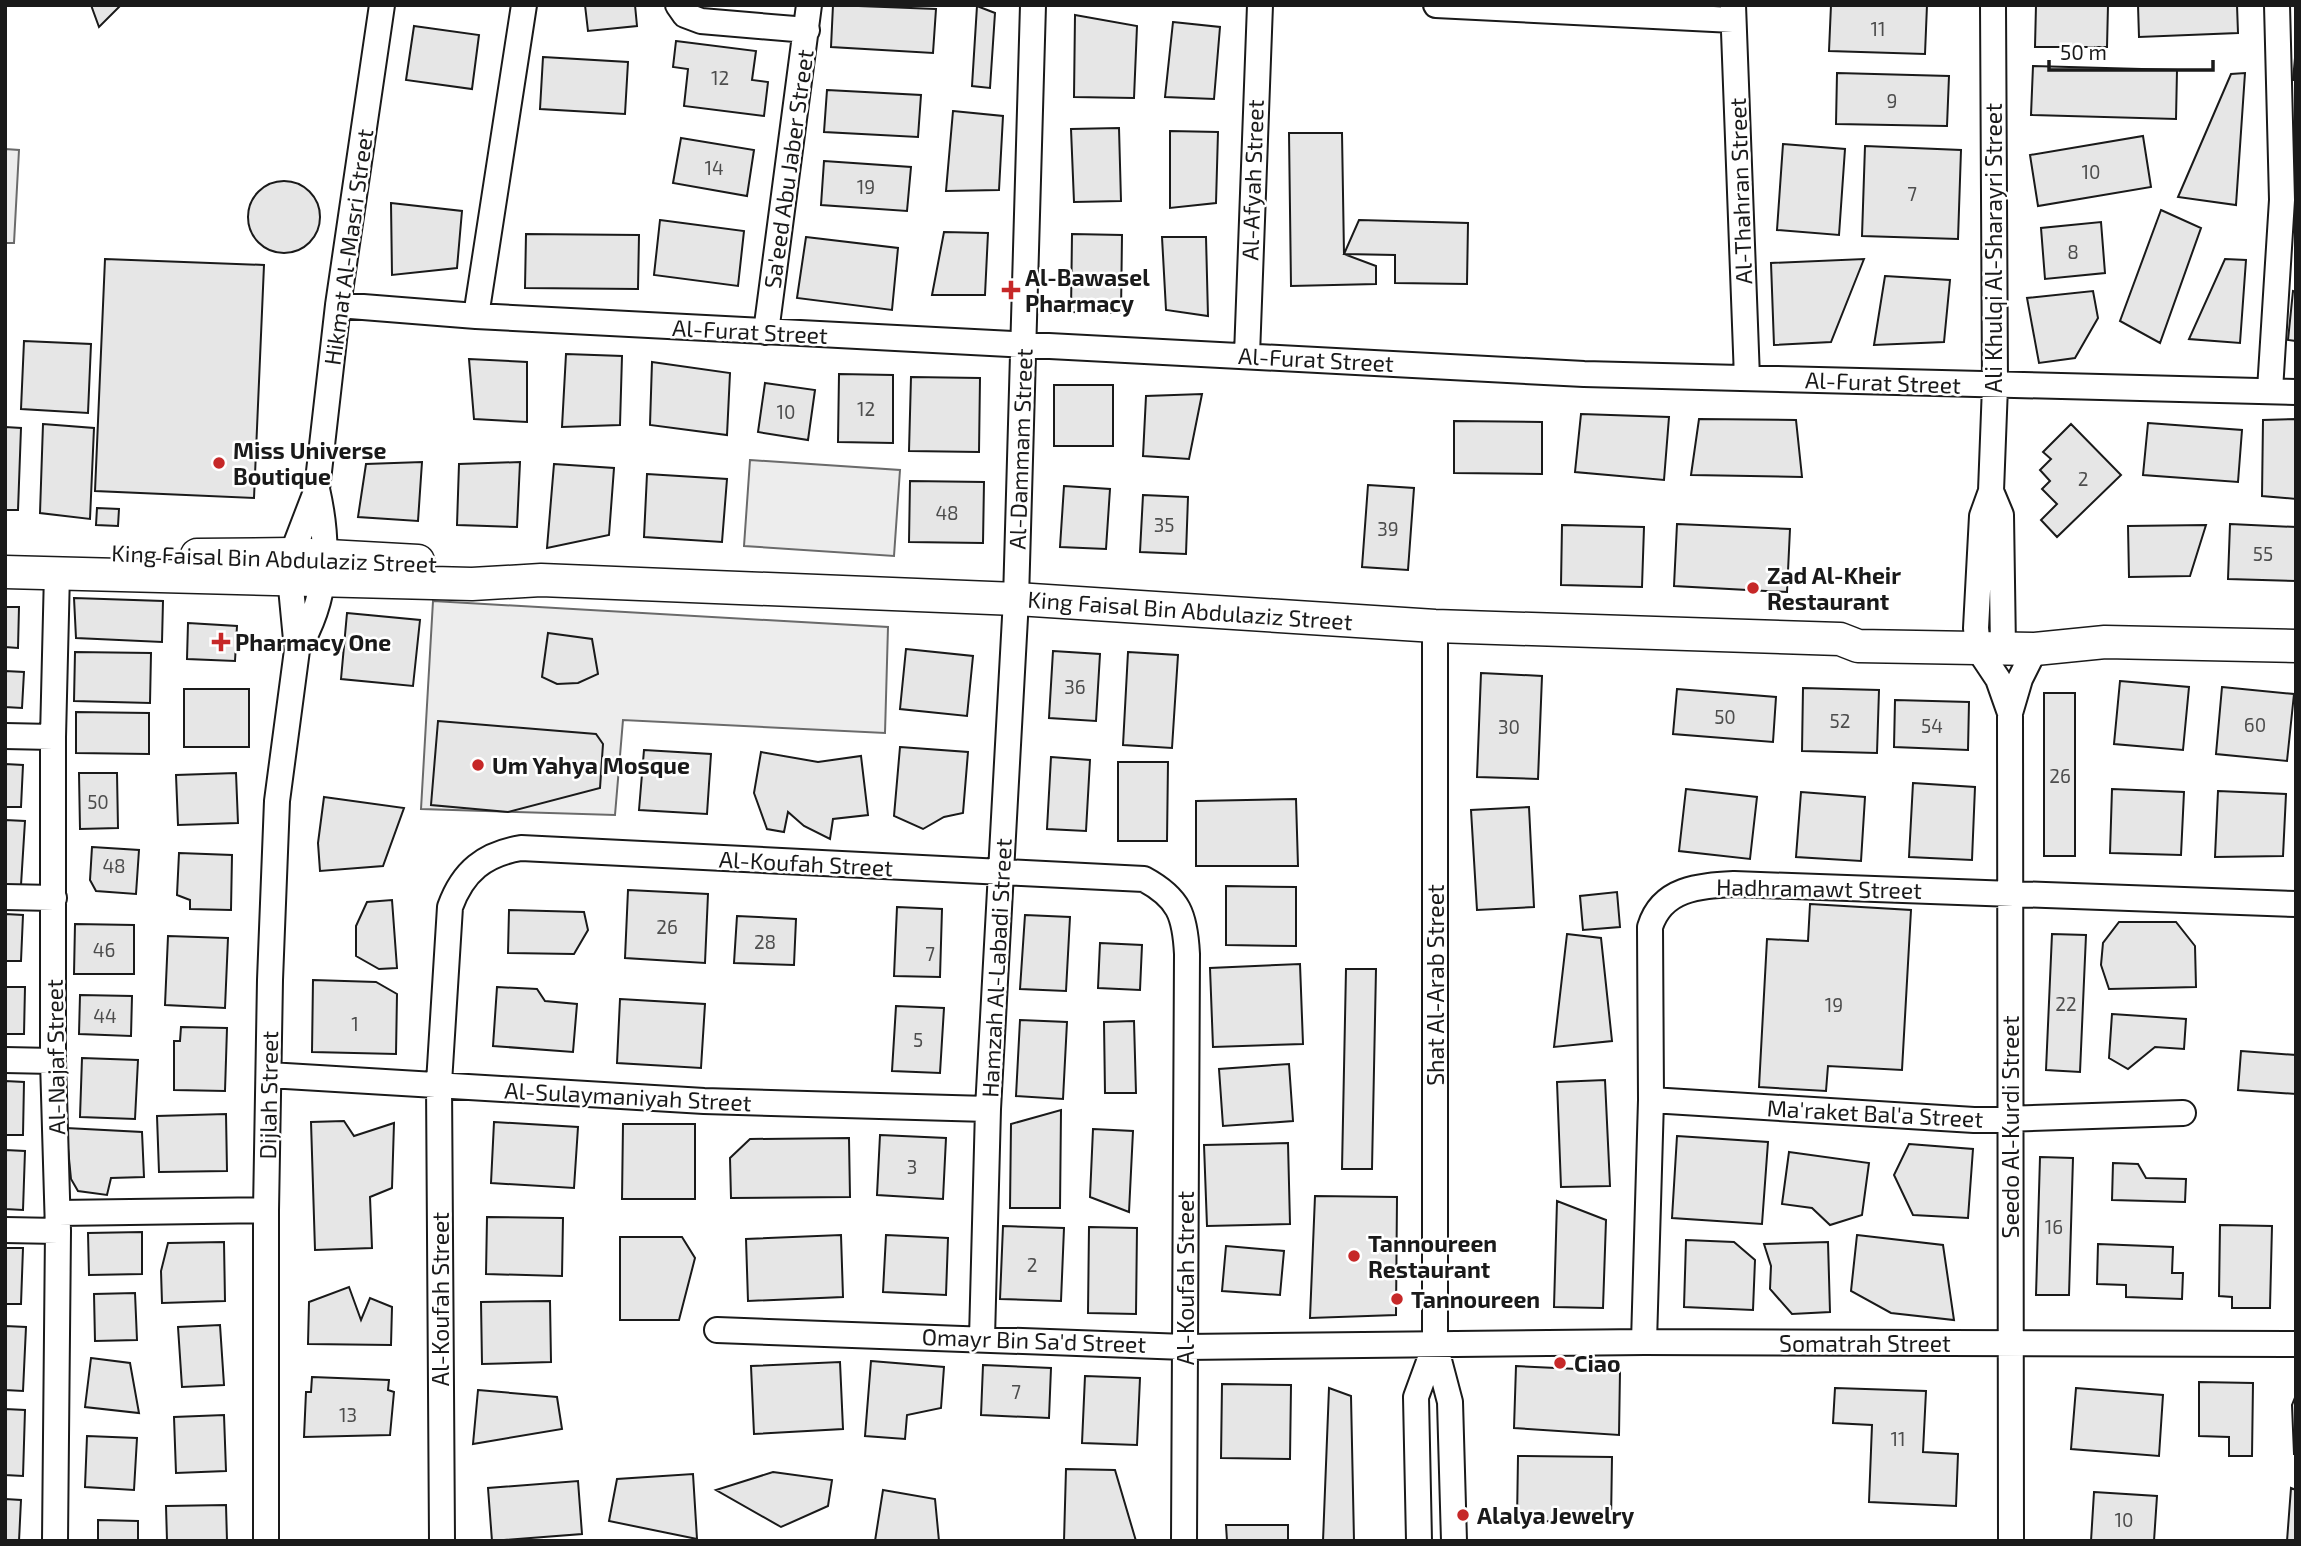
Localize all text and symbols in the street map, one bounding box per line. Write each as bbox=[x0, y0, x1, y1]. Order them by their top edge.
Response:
house number: 11 bbox=[1870, 17, 1886, 40]
scale bar bbox=[2049, 28, 2214, 72]
text: 50 m bbox=[2060, 39, 2107, 64]
street label: Sa'eed Abu Jaber Street bbox=[757, 47, 819, 290]
house number: 12 bbox=[711, 66, 729, 89]
house number: 9 bbox=[1887, 89, 1897, 112]
street label: Al-Thahran Street bbox=[1723, 97, 1757, 285]
street label: Al-Afyah Street bbox=[1235, 99, 1269, 261]
street label: Ali Khulqi Al-Sharayri Street bbox=[1979, 103, 2007, 393]
street label: Hikmat Al-Masri Street bbox=[318, 127, 378, 367]
house number: 14 bbox=[704, 156, 724, 179]
house number: 10 bbox=[2081, 160, 2101, 183]
house number: 19 bbox=[857, 175, 875, 198]
house number: 7 bbox=[1907, 182, 1917, 205]
house number: 8 bbox=[2067, 240, 2079, 263]
place label: Al-Bawasel Pharmacy bbox=[1025, 263, 1150, 317]
marker: Al-Bawasel Pharmacy bbox=[1003, 282, 1019, 298]
street label: Al-Furat Street bbox=[671, 313, 829, 349]
street label: Al-Furat Street bbox=[1237, 341, 1395, 377]
street label: Al-Dammam Street bbox=[1003, 348, 1038, 550]
street label: Al-Furat Street bbox=[1805, 365, 1962, 399]
house number: 12 bbox=[857, 397, 875, 420]
house number: 10 bbox=[776, 400, 796, 423]
place label: Miss Universe Boutique bbox=[233, 436, 387, 490]
marker: Miss Universe Boutique bbox=[211, 455, 227, 471]
house number: 2 bbox=[2078, 467, 2088, 490]
house number: 48 bbox=[935, 501, 959, 524]
house number: 35 bbox=[1154, 513, 1174, 536]
house number: 39 bbox=[1377, 517, 1399, 540]
street label: King Faisal Bin Abdulaziz Street bbox=[111, 538, 438, 578]
house number: 55 bbox=[2253, 542, 2273, 565]
place label: Zad Al-Kheir Restaurant bbox=[1767, 561, 1901, 615]
marker: Zad Al-Kheir Restaurant bbox=[1745, 580, 1761, 596]
street label: King Faisal Bin Abdulaziz Street bbox=[1027, 585, 1354, 635]
place label: Pharmacy One bbox=[235, 628, 391, 656]
marker: Pharmacy One bbox=[213, 634, 229, 650]
house number: 36 bbox=[1064, 675, 1086, 698]
house number: 50 bbox=[1714, 705, 1736, 728]
house number: 52 bbox=[1830, 709, 1850, 732]
house number: 60 bbox=[2244, 713, 2266, 736]
house number: 54 bbox=[1921, 714, 1943, 737]
house number: 30 bbox=[1498, 715, 1520, 738]
place label: Um Yahya Mosque bbox=[492, 751, 690, 779]
marker: Um Yahya Mosque bbox=[470, 757, 486, 773]
house number: 26 bbox=[2049, 764, 2071, 787]
house number: 50 bbox=[87, 790, 109, 813]
street label: Hamzah Al-Labadi Street bbox=[975, 837, 1017, 1098]
street label: Al-Koufah Street bbox=[718, 844, 894, 882]
house number: 48 bbox=[102, 854, 126, 877]
street label: Hadhramawt Street bbox=[1716, 872, 1922, 904]
street label: Shat Al-Arab Street bbox=[1421, 884, 1449, 1086]
house number: 26 bbox=[656, 915, 678, 938]
house number: 28 bbox=[754, 930, 776, 953]
house number: 46 bbox=[93, 938, 115, 961]
house number: 7 bbox=[925, 942, 935, 965]
street label: Al-Najaf Street bbox=[40, 979, 70, 1135]
house number: 22 bbox=[2055, 992, 2077, 1015]
house number: 19 bbox=[1825, 993, 1843, 1016]
house number: 44 bbox=[93, 1004, 117, 1027]
house number: 1 bbox=[351, 1012, 359, 1035]
street label: Seedo Al-Kurdi Street bbox=[1996, 1015, 2024, 1239]
house number: 5 bbox=[913, 1028, 923, 1051]
street label: Dijlah Street bbox=[253, 1030, 283, 1160]
street label: Al-Sulaymaniyah Street bbox=[504, 1076, 752, 1116]
street label: Ma'raket Bal'a Street bbox=[1766, 1093, 1984, 1133]
house number: 3 bbox=[907, 1155, 917, 1178]
street label: Al-Koufah Street bbox=[1171, 1191, 1199, 1365]
street label: Al-Koufah Street bbox=[426, 1212, 454, 1386]
house number: 16 bbox=[2045, 1215, 2063, 1238]
place label: Tannoureen Restaurant bbox=[1368, 1229, 1497, 1283]
marker: Tannoureen Restaurant bbox=[1346, 1248, 1362, 1264]
house number: 2 bbox=[1027, 1253, 1037, 1276]
place label: Tannoureen bbox=[1411, 1285, 1540, 1313]
marker: Tannoureen bbox=[1389, 1291, 1405, 1307]
street label: Omayr Bin Sa'd Street bbox=[921, 1322, 1147, 1358]
street label: Somatrah Street bbox=[1779, 1329, 1951, 1357]
place label: Ciao bbox=[1574, 1349, 1621, 1377]
marker: Ciao bbox=[1552, 1355, 1568, 1371]
house number: 7 bbox=[1011, 1380, 1021, 1403]
house number: 13 bbox=[339, 1403, 357, 1426]
house number: 11 bbox=[1890, 1427, 1906, 1450]
place label: Alalya Jewelry bbox=[1477, 1501, 1634, 1529]
marker: Alalya Jewelry bbox=[1455, 1507, 1471, 1523]
house number: 10 bbox=[2114, 1508, 2134, 1531]

